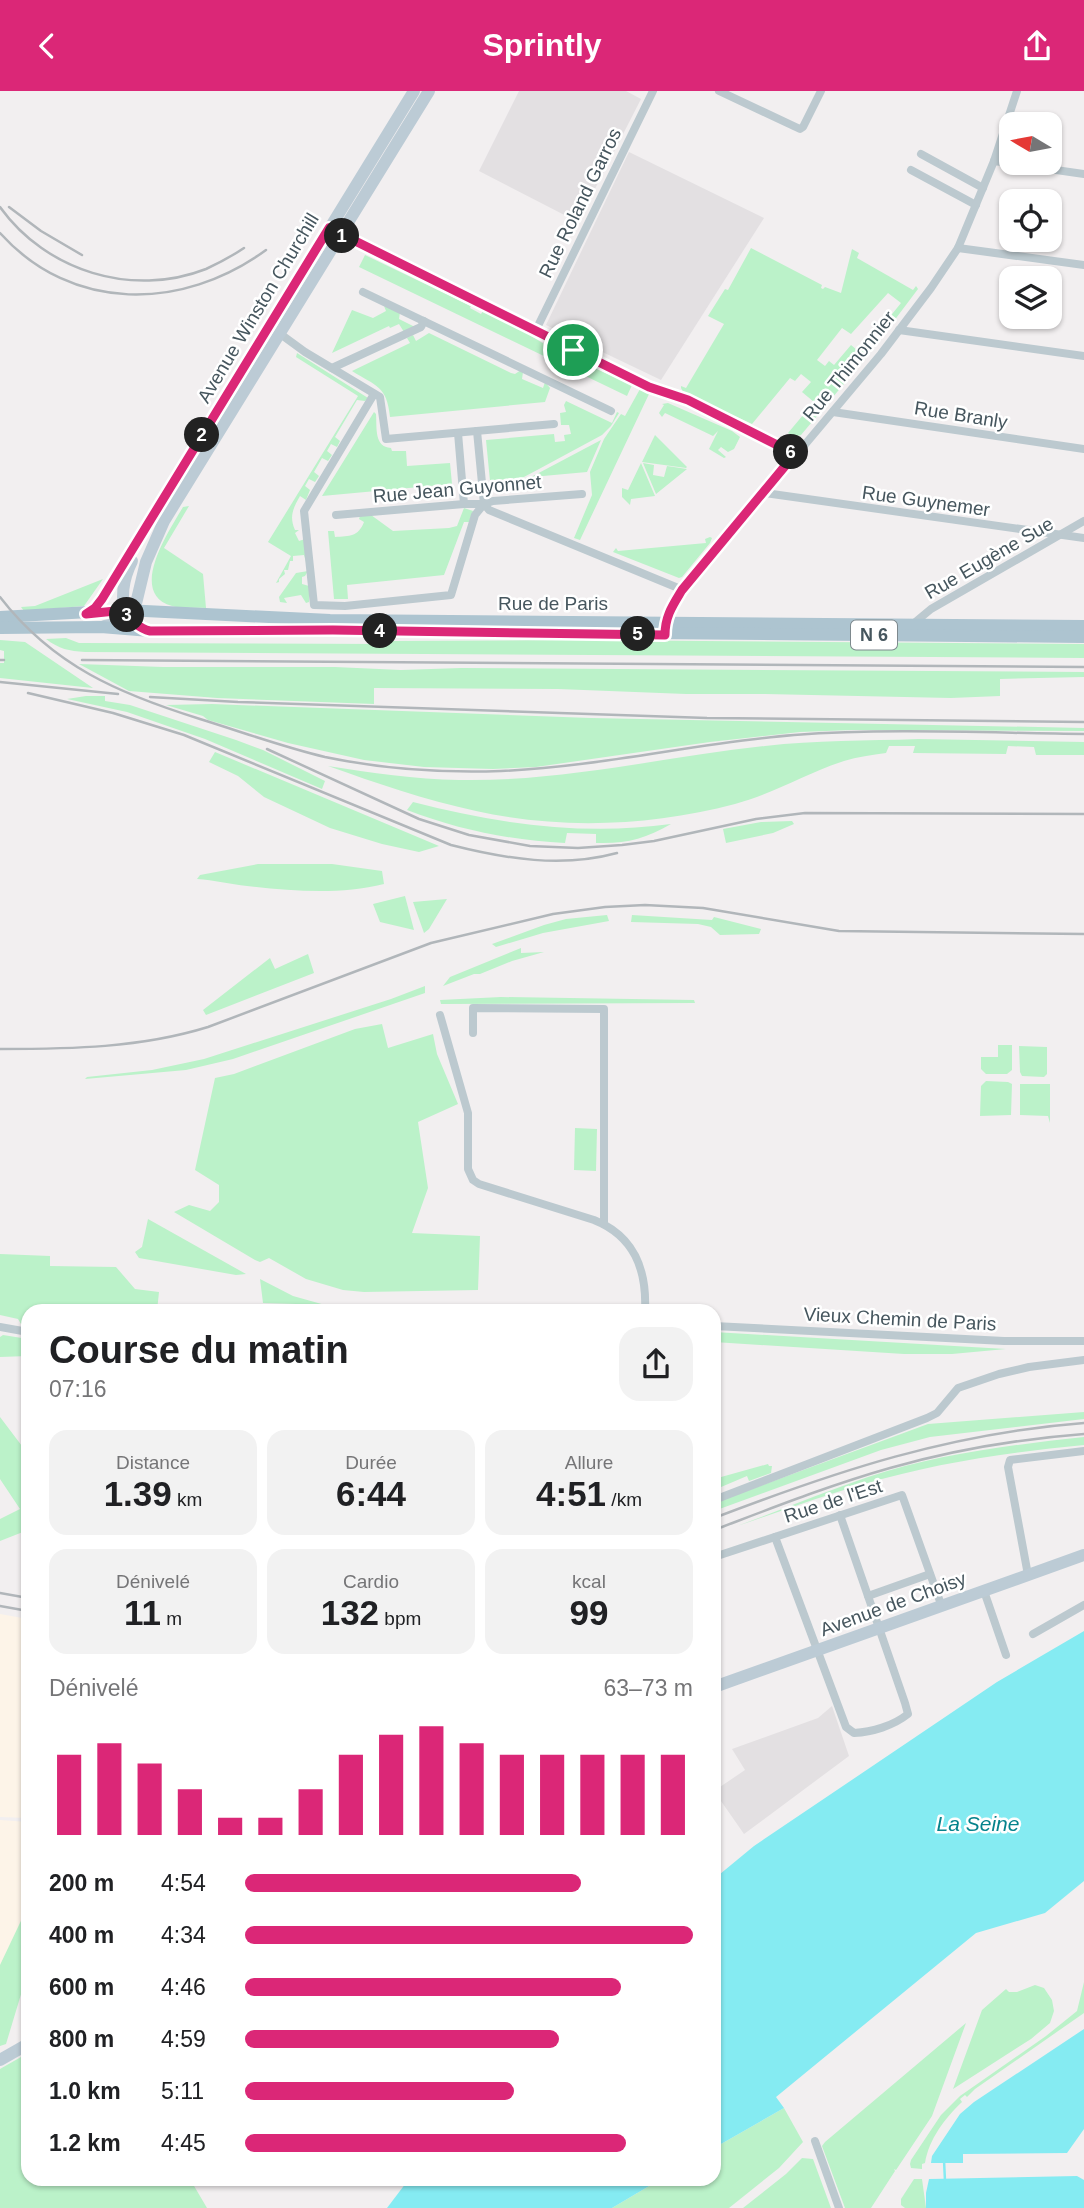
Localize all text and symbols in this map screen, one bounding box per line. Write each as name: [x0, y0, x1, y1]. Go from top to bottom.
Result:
icon: back: [28, 27, 66, 65]
text: Sprintly: [482, 27, 602, 63]
icon: share: [1018, 27, 1056, 65]
north arrow: [999, 112, 1062, 175]
map controls: [999, 112, 1062, 329]
street label: Rue Roland Garros: [535, 125, 625, 281]
button: locate: [999, 189, 1062, 252]
street label: Avenue Winston Churchill: [193, 210, 323, 406]
pin: 1: [324, 219, 360, 253]
text: 1: [336, 225, 347, 246]
button: layers: [999, 266, 1062, 329]
street label: Rue Thimonnier: [798, 306, 900, 425]
pin: [543, 320, 603, 380]
icon: arrive: [554, 331, 592, 369]
street label: Rue Branly: [913, 397, 1010, 433]
pin: 2: [184, 417, 220, 453]
text: 2: [196, 424, 207, 445]
pin: 6: [774, 435, 808, 469]
text: 6: [785, 441, 796, 462]
street label: Rue Jean Guyonnet: [372, 471, 543, 507]
street label: Rue Guynemer: [861, 482, 992, 520]
street label: Rue Eugène Sue: [921, 513, 1057, 603]
street label: Rue de Paris: [498, 593, 608, 614]
pin: 3: [110, 597, 144, 633]
text: 3: [121, 604, 132, 625]
pin: 4: [362, 613, 398, 649]
pin: 5: [620, 617, 656, 651]
text: 4: [374, 620, 385, 641]
road number: N 6: [851, 621, 897, 649]
text: 5: [632, 623, 643, 644]
street label: Vieux Chemin de Paris: [803, 1303, 997, 1335]
button: share: [619, 1327, 693, 1401]
text: Course du matin: [49, 1329, 349, 1371]
text: 07:16: [49, 1376, 107, 1402]
text: Distance: [116, 1452, 190, 1473]
text: Durée: [345, 1452, 397, 1473]
text: Allure: [565, 1452, 613, 1473]
text: 1.39: [104, 1474, 172, 1513]
text: 6:44: [336, 1474, 406, 1513]
text: 4:51: [536, 1474, 606, 1513]
street label: Rue de l'Est: [781, 1475, 885, 1527]
text: km: [172, 1489, 202, 1510]
text: /km: [606, 1489, 642, 1510]
street label: Avenue de Choisy: [817, 1568, 969, 1640]
text: Dénivelé: [116, 1571, 190, 1592]
text: Cardio: [343, 1571, 399, 1592]
text: kcal: [572, 1571, 606, 1592]
text: 11: [124, 1593, 161, 1632]
text: 132: [321, 1593, 379, 1632]
text: 99: [570, 1593, 608, 1632]
text: m: [161, 1608, 182, 1629]
text: bpm: [379, 1608, 421, 1629]
text: Dénivelé: [49, 1675, 139, 1701]
text: 63–73 m: [603, 1675, 693, 1701]
water label: La Seine: [937, 1812, 1019, 1835]
text: 200 m: [49, 1870, 114, 1896]
text: 4:54: [161, 1870, 206, 1896]
text: 400 m: [49, 1922, 114, 1948]
text: 4:34: [161, 1922, 206, 1948]
text: 600 m: [49, 1974, 114, 2000]
text: 4:46: [161, 1974, 206, 2000]
text: 800 m: [49, 2026, 114, 2052]
text: 4:59: [161, 2026, 206, 2052]
text: 1.0 km: [49, 2078, 121, 2104]
text: 5:11: [161, 2078, 204, 2104]
text: 1.2 km: [49, 2130, 121, 2156]
text: 4:45: [161, 2130, 206, 2156]

